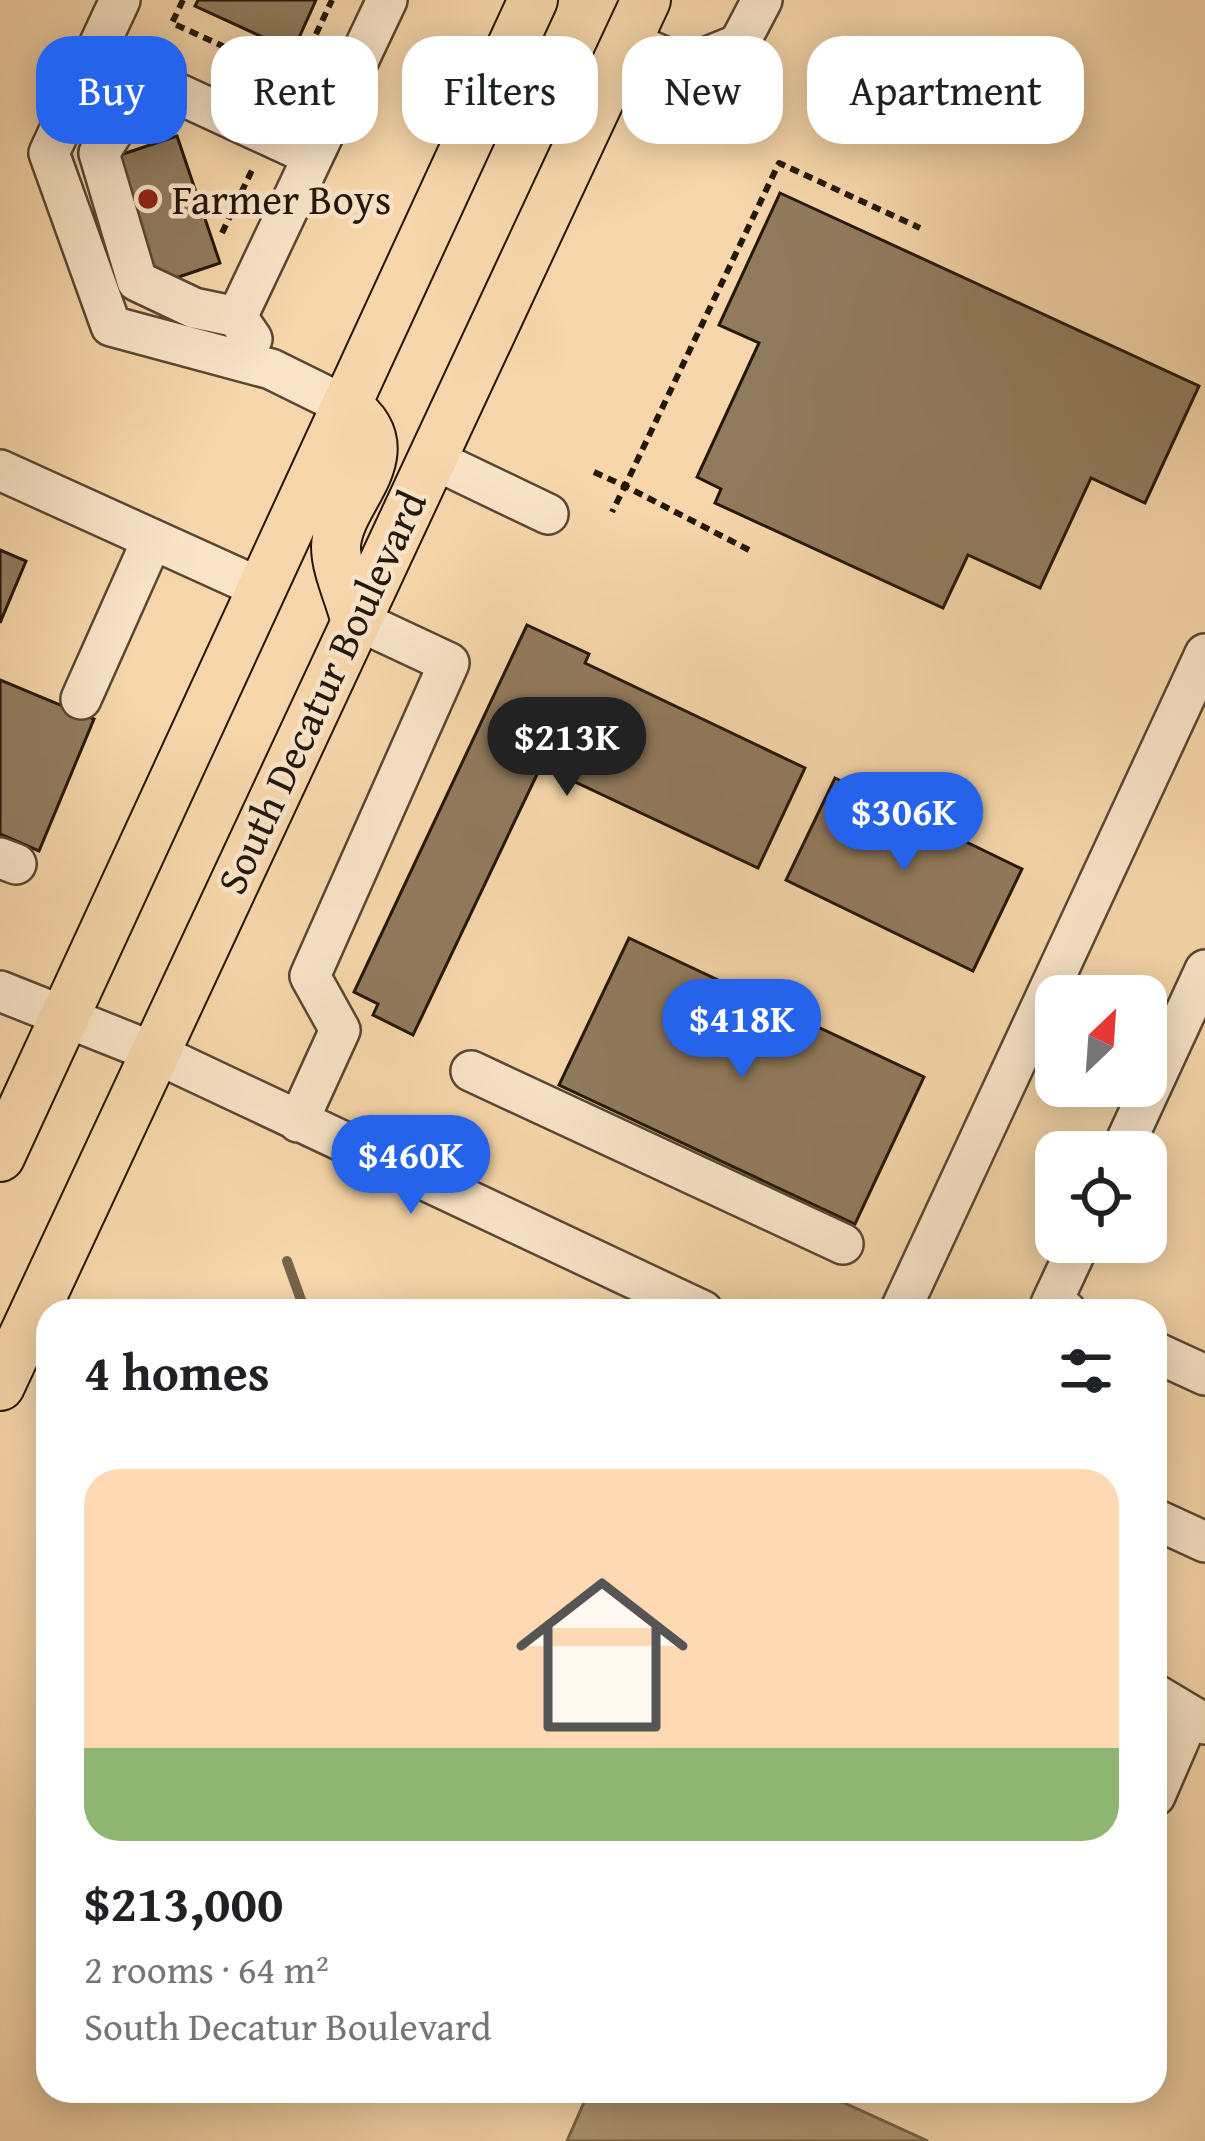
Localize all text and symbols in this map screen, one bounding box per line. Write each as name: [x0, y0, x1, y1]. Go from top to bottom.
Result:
chip: Buy: [36, 36, 187, 144]
chip: Rent: [211, 36, 378, 144]
chip: Filters: [402, 36, 598, 144]
chip: New: [622, 36, 783, 144]
chip: Apartment: [807, 36, 1084, 144]
place label: Farmer Boys: [172, 168, 391, 229]
marker: Farmer Boys: [135, 186, 161, 212]
street label: South Decatur Boulevard: [200, 480, 441, 904]
pin: $213K: [483, 697, 651, 799]
text: $213K: [514, 707, 620, 764]
pin: $306K: [820, 772, 988, 874]
text: $306K: [851, 782, 957, 839]
north arrow: [1035, 975, 1167, 1107]
map controls: [1035, 975, 1167, 1263]
pin: $418K: [658, 979, 826, 1081]
text: $418K: [689, 989, 795, 1046]
pin: $460K: [327, 1115, 495, 1217]
text: $460K: [358, 1125, 464, 1182]
button: locate: [1035, 1131, 1167, 1263]
text: 4 homes: [84, 1334, 270, 1409]
icon: filters: [1053, 1338, 1119, 1404]
icon: home: [494, 1547, 710, 1763]
text: $213,000: [84, 1865, 283, 1940]
text: 2 rooms · 64 m²: [84, 1940, 329, 1997]
text: South Decatur Boulevard: [84, 1997, 491, 2054]

